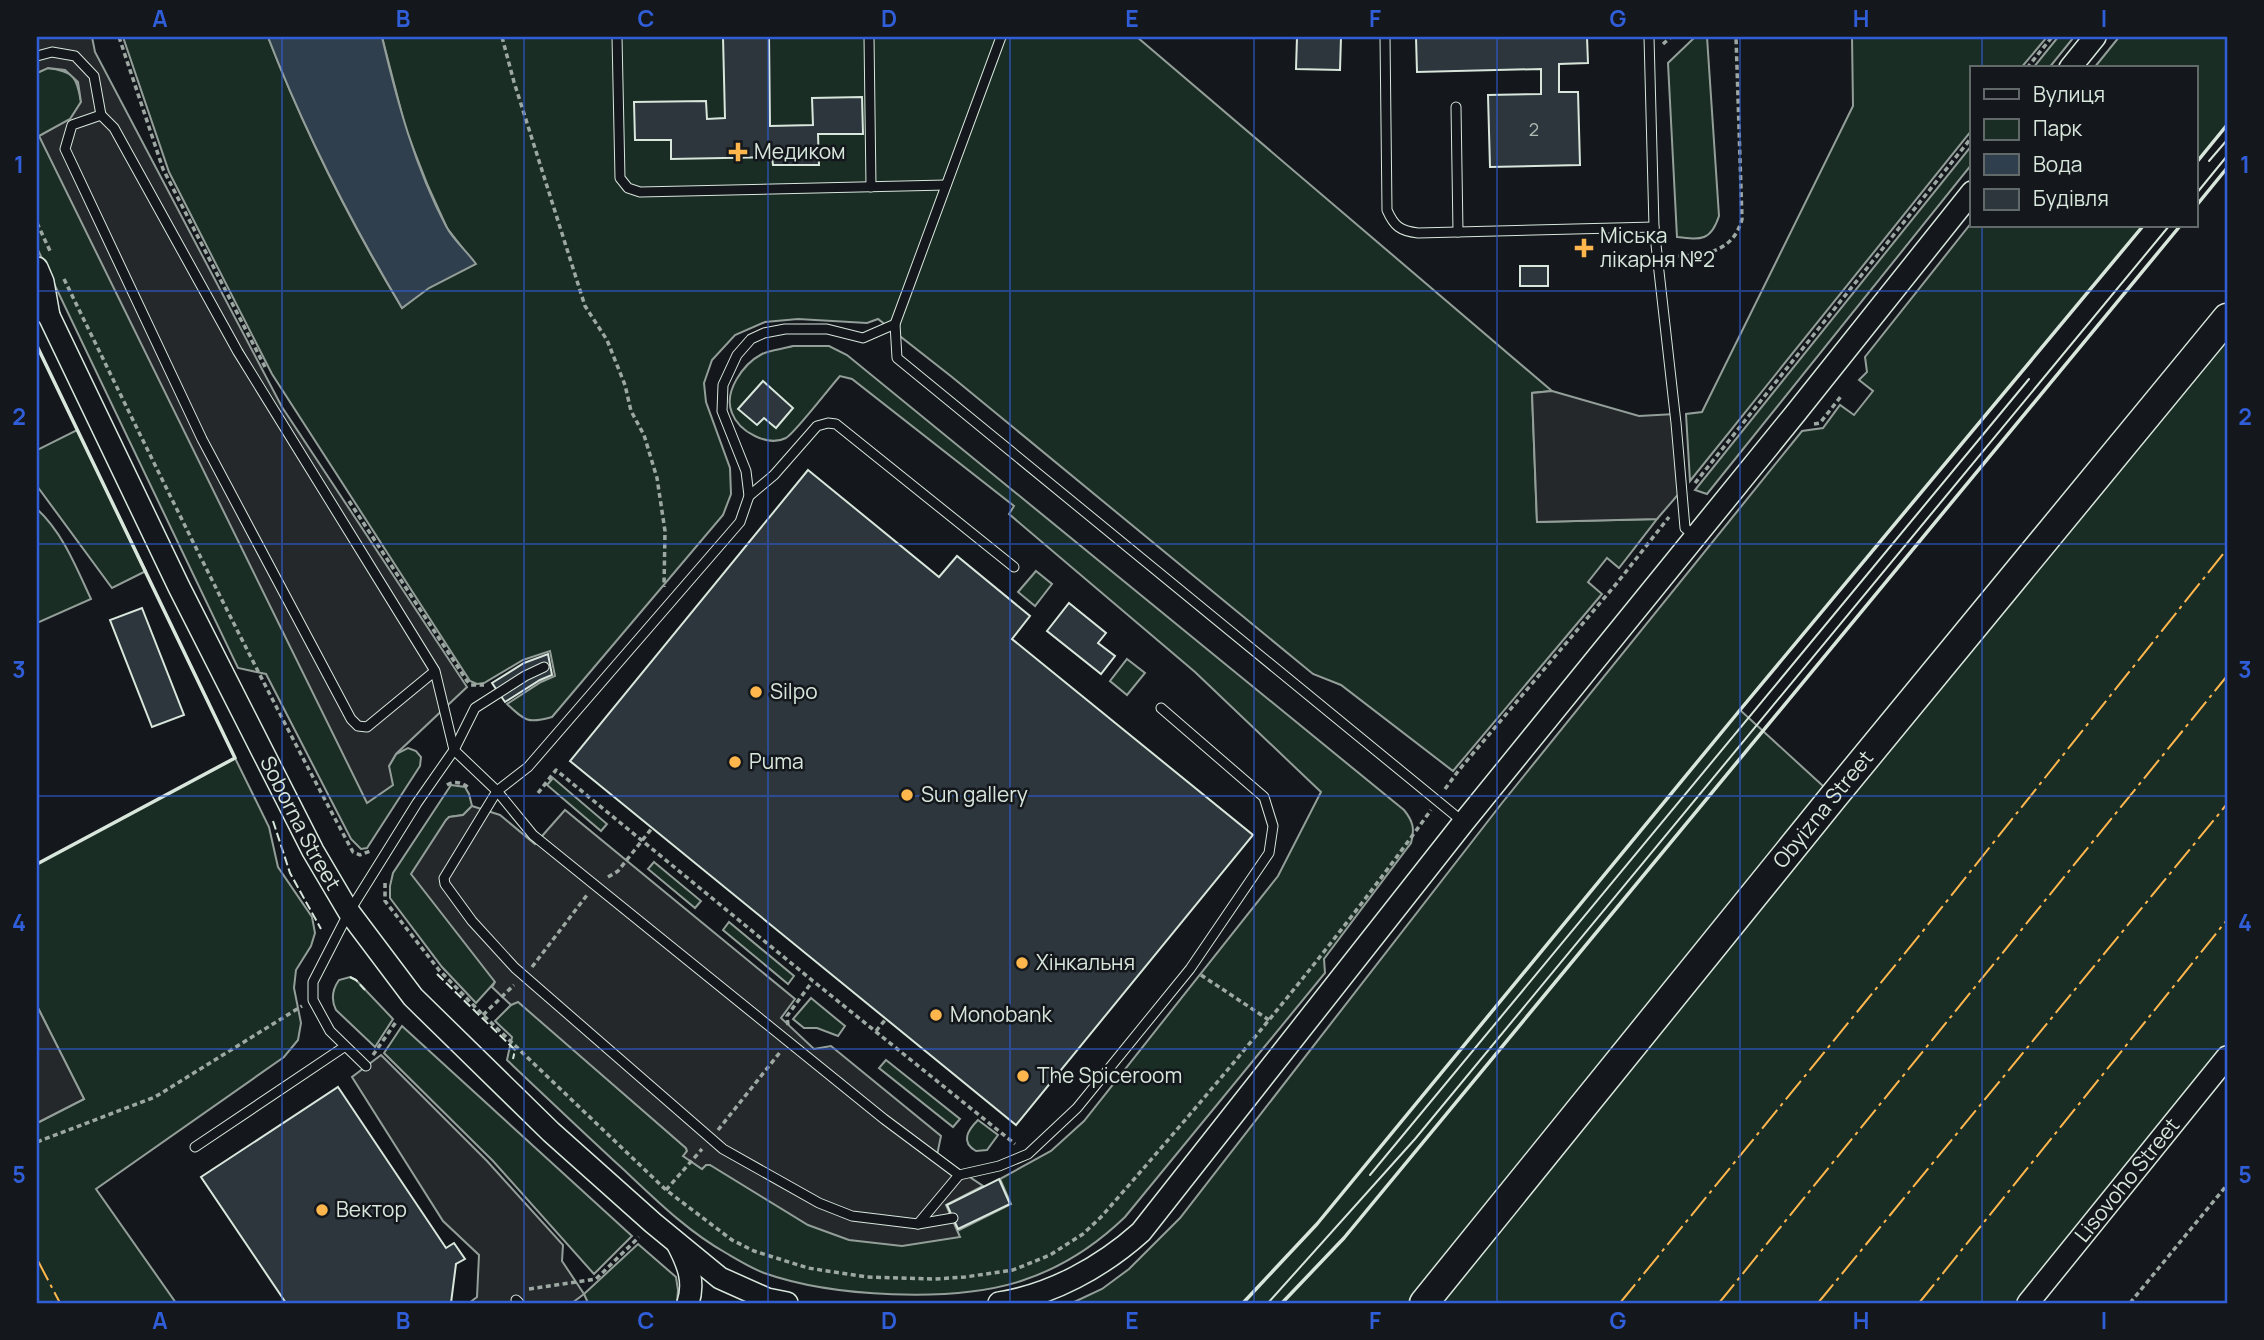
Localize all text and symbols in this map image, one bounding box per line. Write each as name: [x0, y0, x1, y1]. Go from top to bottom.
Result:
text: A: [152, 2, 168, 34]
text: B: [396, 2, 410, 34]
text: C: [638, 2, 655, 34]
text: D: [881, 2, 897, 34]
text: E: [1125, 2, 1139, 34]
text: F: [1369, 2, 1381, 34]
text: G: [1610, 2, 1627, 34]
text: H: [1853, 2, 1869, 34]
text: I: [2101, 2, 2107, 34]
legend: [1970, 66, 2198, 228]
text: Вулиця: [2033, 80, 2105, 108]
text: Парк: [2033, 114, 2083, 142]
house number: 2: [1529, 117, 1539, 141]
place label: Медиком: [754, 137, 846, 165]
marker: Медиком: [728, 142, 748, 162]
text: 1: [14, 148, 24, 180]
text: 1: [2240, 148, 2250, 180]
text: Вода: [2033, 150, 2083, 178]
text: Будівля: [2033, 184, 2109, 212]
place label: Міська лікарня №2: [1600, 221, 1715, 273]
marker: Міська лікарня №2: [1574, 238, 1594, 258]
text: 2: [12, 400, 26, 432]
text: 2: [2238, 400, 2252, 432]
text: 3: [12, 653, 26, 685]
text: 3: [2238, 653, 2252, 685]
place label: Silpo: [770, 677, 818, 705]
marker: Silpo: [748, 684, 764, 700]
street label: Obyizna Street: [1766, 744, 1879, 874]
place label: Puma: [749, 747, 804, 775]
street label: Soborna Street: [254, 751, 348, 895]
marker: Puma: [727, 754, 743, 770]
place label: Sun gallery: [921, 780, 1028, 808]
marker: Sun gallery: [899, 787, 915, 803]
text: 4: [12, 906, 26, 938]
text: 4: [2238, 906, 2252, 938]
place label: Хінкальня: [1036, 948, 1135, 976]
marker: Хінкальня: [1014, 955, 1030, 971]
place label: Monobank: [950, 1000, 1052, 1028]
marker: Monobank: [928, 1007, 944, 1023]
place label: The Spiceroom: [1037, 1061, 1182, 1089]
marker: The Spiceroom: [1015, 1068, 1031, 1084]
street label: Lisovoho Street: [2068, 1112, 2185, 1248]
text: 5: [12, 1158, 26, 1190]
text: 5: [2238, 1158, 2252, 1190]
place label: Вектор: [336, 1195, 407, 1223]
marker: Вектор: [314, 1202, 330, 1218]
text: A: [152, 1304, 168, 1336]
text: B: [396, 1304, 410, 1336]
text: C: [638, 1304, 655, 1336]
text: D: [881, 1304, 897, 1336]
text: E: [1125, 1304, 1139, 1336]
text: F: [1369, 1304, 1381, 1336]
text: G: [1610, 1304, 1627, 1336]
text: H: [1853, 1304, 1869, 1336]
text: I: [2101, 1304, 2107, 1336]

